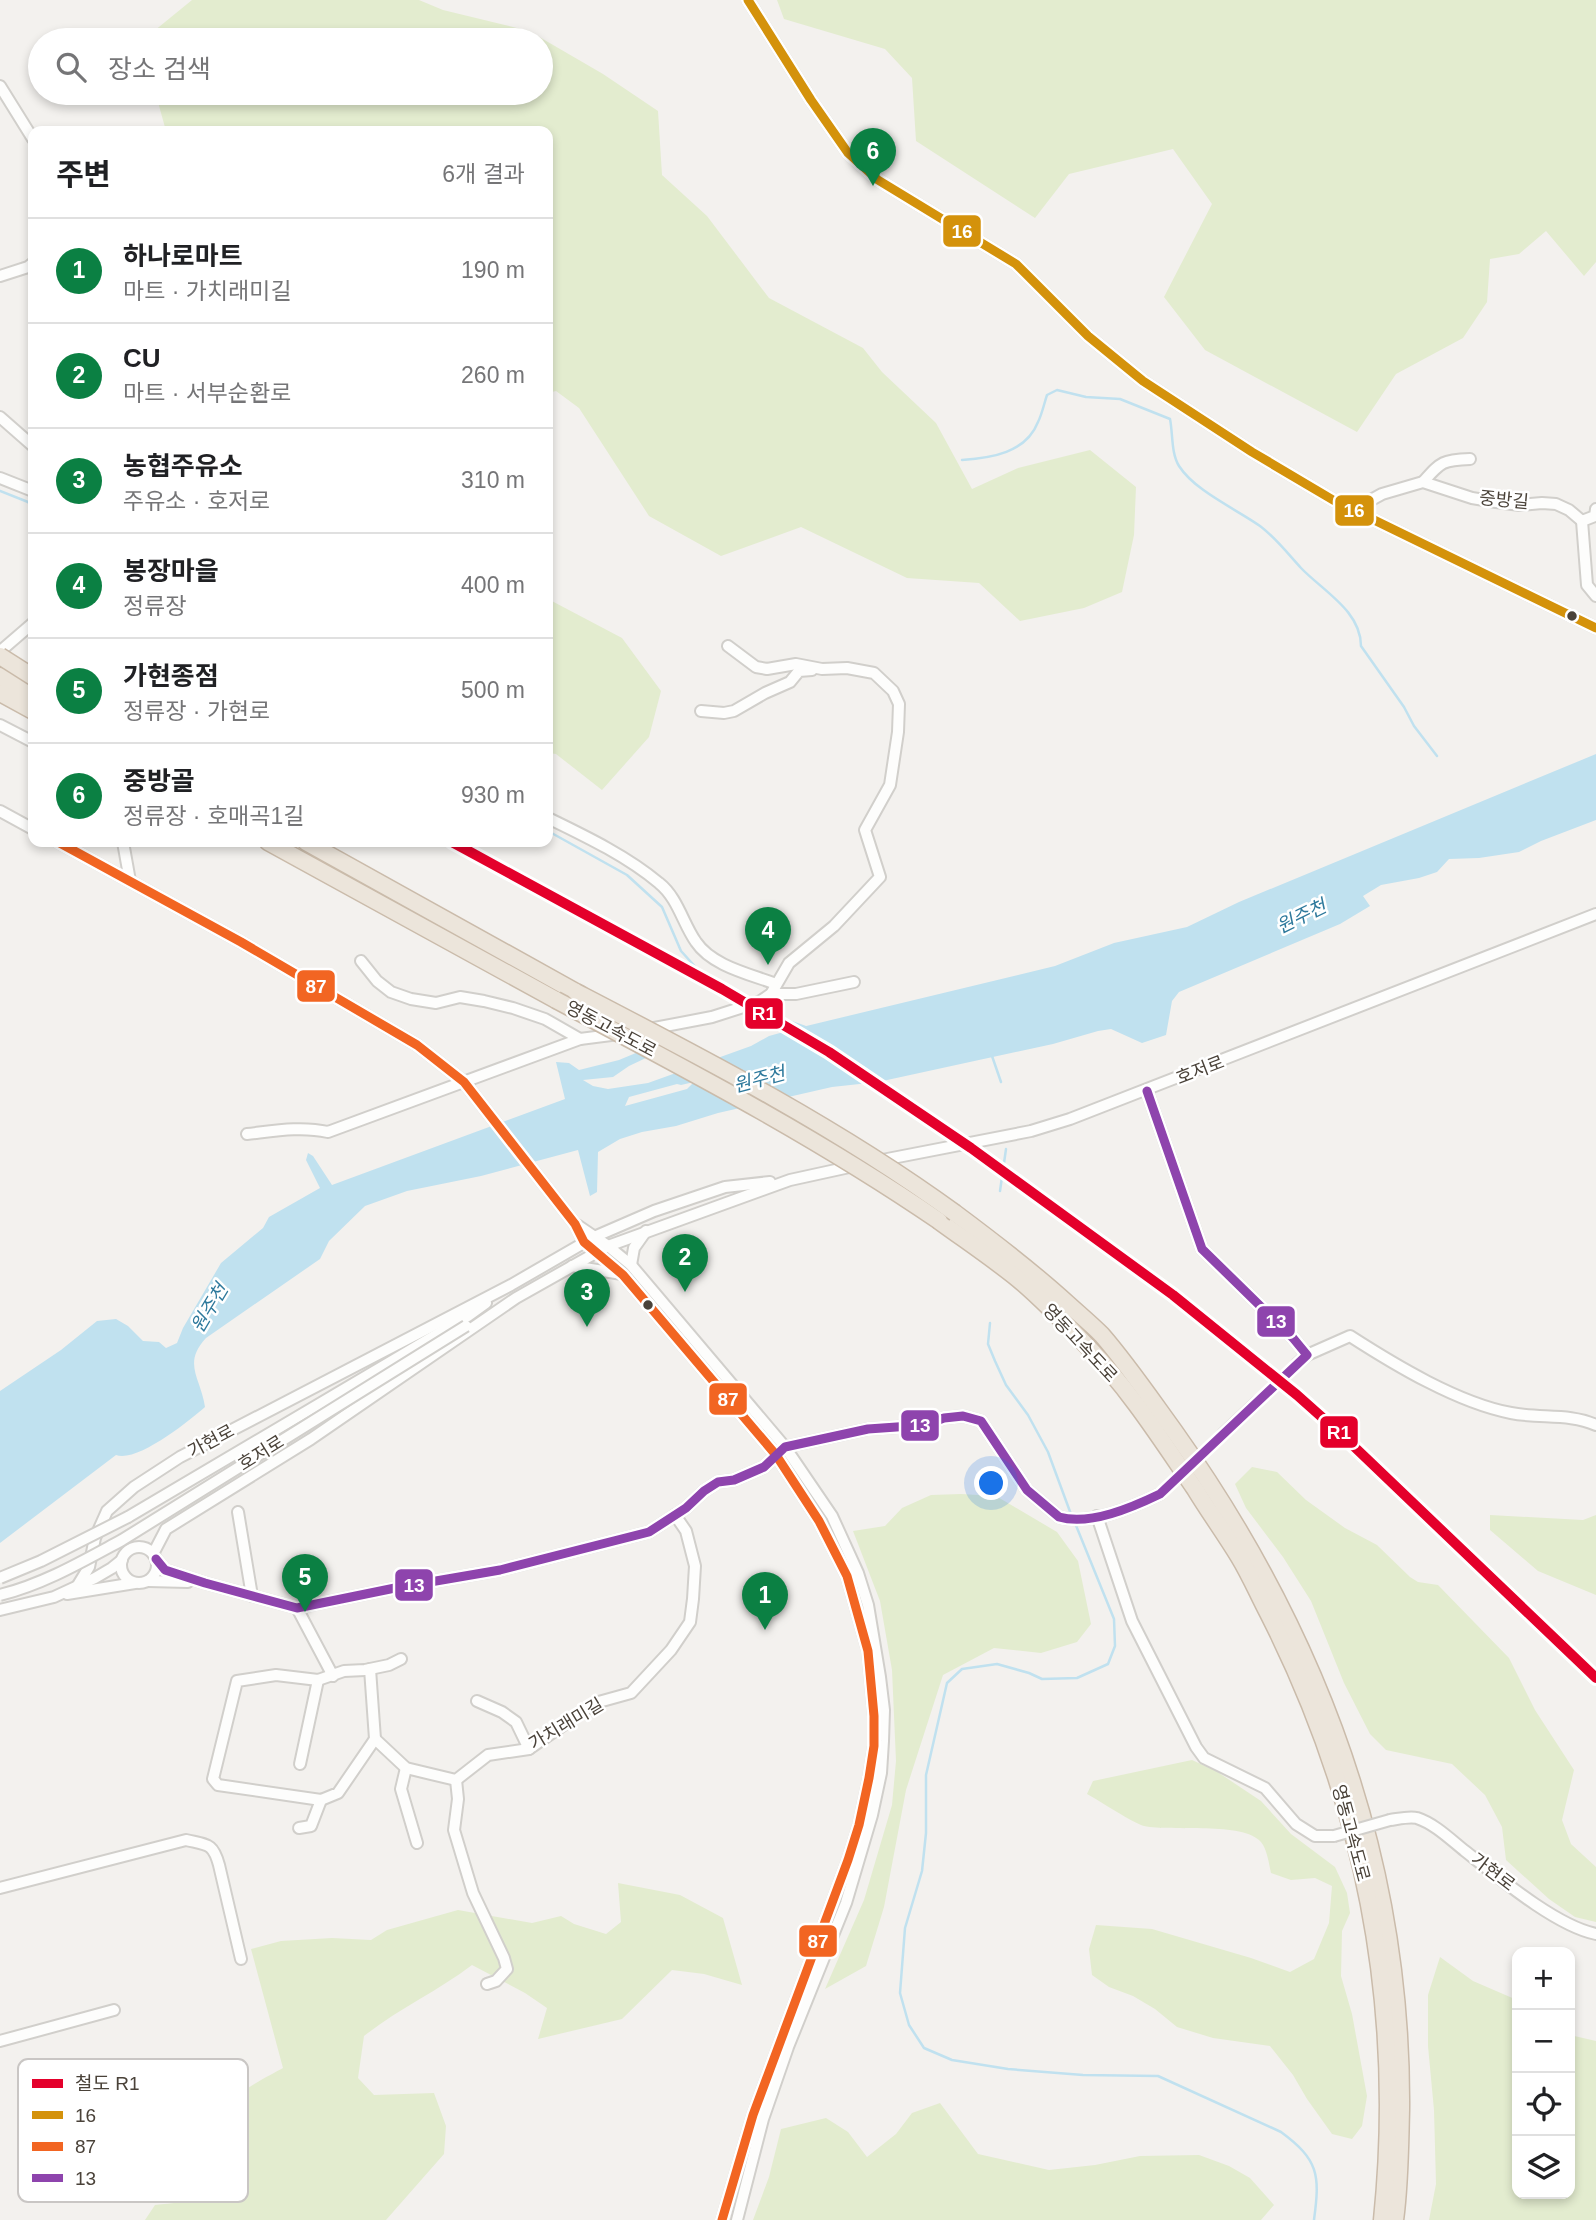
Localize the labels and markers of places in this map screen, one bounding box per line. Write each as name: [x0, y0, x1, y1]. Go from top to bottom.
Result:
pin: 6: [850, 128, 896, 186]
unlabelled marker: [1565, 609, 1579, 623]
pin: 4: [745, 907, 791, 965]
pin: 2: [662, 1234, 708, 1292]
pin: 3: [564, 1269, 610, 1327]
unlabelled marker: [641, 1298, 655, 1312]
pin: 5: [282, 1554, 328, 1612]
pin: 1: [742, 1572, 788, 1630]

